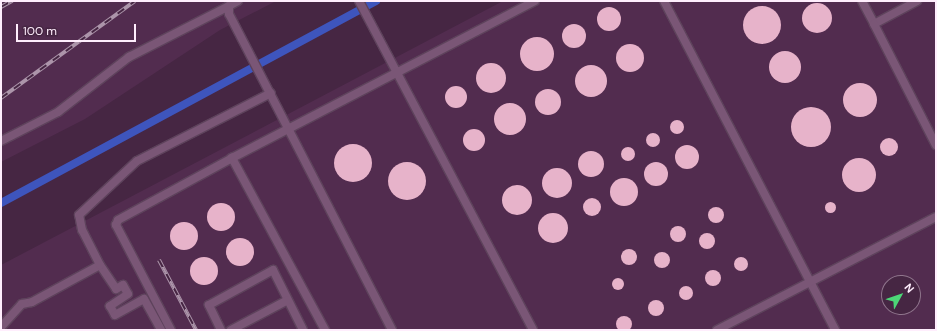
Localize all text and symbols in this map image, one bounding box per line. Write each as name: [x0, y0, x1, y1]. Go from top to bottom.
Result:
scale bar: [18, 16, 138, 42]
text: 100 m: [23, 23, 57, 39]
north arrow: [881, 275, 921, 315]
text: N: [901, 280, 917, 296]

